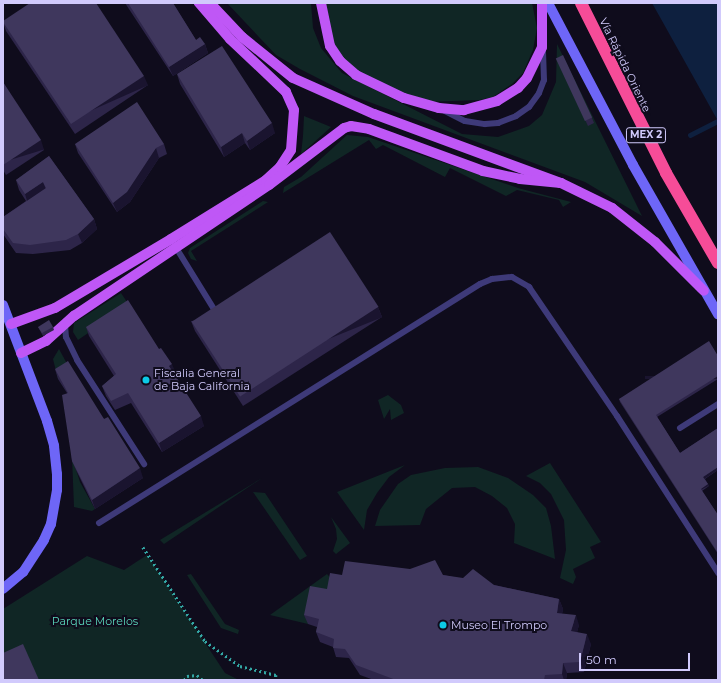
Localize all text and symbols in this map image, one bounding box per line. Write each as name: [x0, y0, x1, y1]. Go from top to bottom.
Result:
street label: Vía Rápida Oriente: [597, 16, 653, 114]
road number: MEX 2: [625, 127, 667, 143]
place label: Fiscalia General de Baja California: [154, 367, 250, 393]
marker: Fiscalia General de Baja California: [141, 375, 151, 385]
park label: Parque Morelos: [52, 614, 138, 628]
place label: Museo El Trompo: [451, 618, 547, 632]
marker: Museo El Trompo: [438, 620, 448, 630]
scale bar: [581, 645, 692, 671]
text: 50 m: [586, 652, 617, 667]

